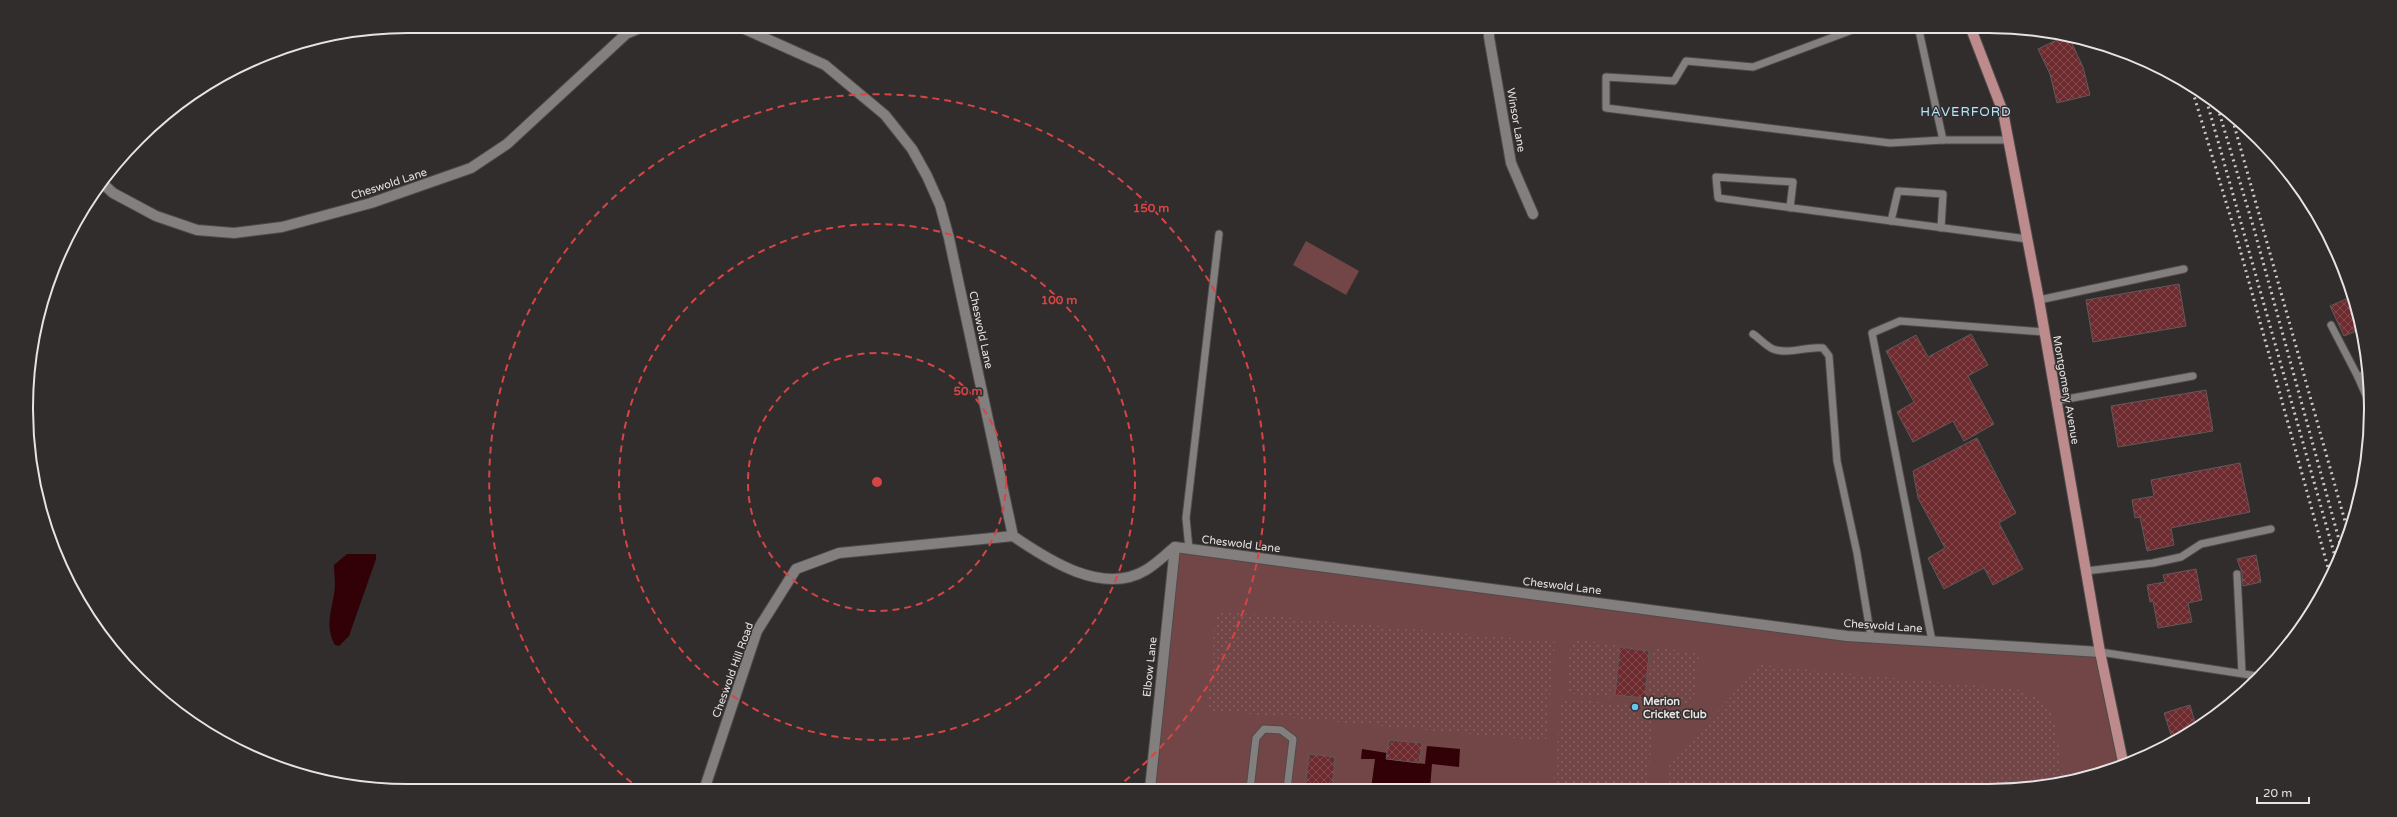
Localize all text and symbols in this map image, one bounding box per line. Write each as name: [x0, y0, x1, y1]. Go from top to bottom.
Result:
street label: Winsor Lane: [1504, 87, 1528, 153]
district label: HAVERFORD: [1920, 104, 2012, 120]
street label: Cheswold Lane: [349, 166, 429, 202]
text: 150 m: [1133, 201, 1169, 215]
street label: Cheswold Lane: [966, 290, 996, 370]
text: 100 m: [1041, 293, 1077, 307]
street label: Montgomery Avenue: [2050, 335, 2082, 445]
text: 50 m: [953, 384, 983, 398]
centre of rings: [870, 475, 884, 489]
street label: Cheswold Lane: [1201, 533, 1281, 555]
street label: Cheswold Lane: [1522, 575, 1602, 597]
street label: Cheswold Lane: [1843, 617, 1923, 635]
street label: Cheswold Hill Road: [710, 620, 756, 719]
street label: Elbow Lane: [1140, 636, 1160, 698]
place label: Merion Cricket Club: [1643, 695, 1707, 721]
marker: Merion Cricket Club: [1630, 702, 1640, 712]
scale bar: [2257, 779, 2309, 805]
text: 20 m: [2263, 786, 2292, 800]

